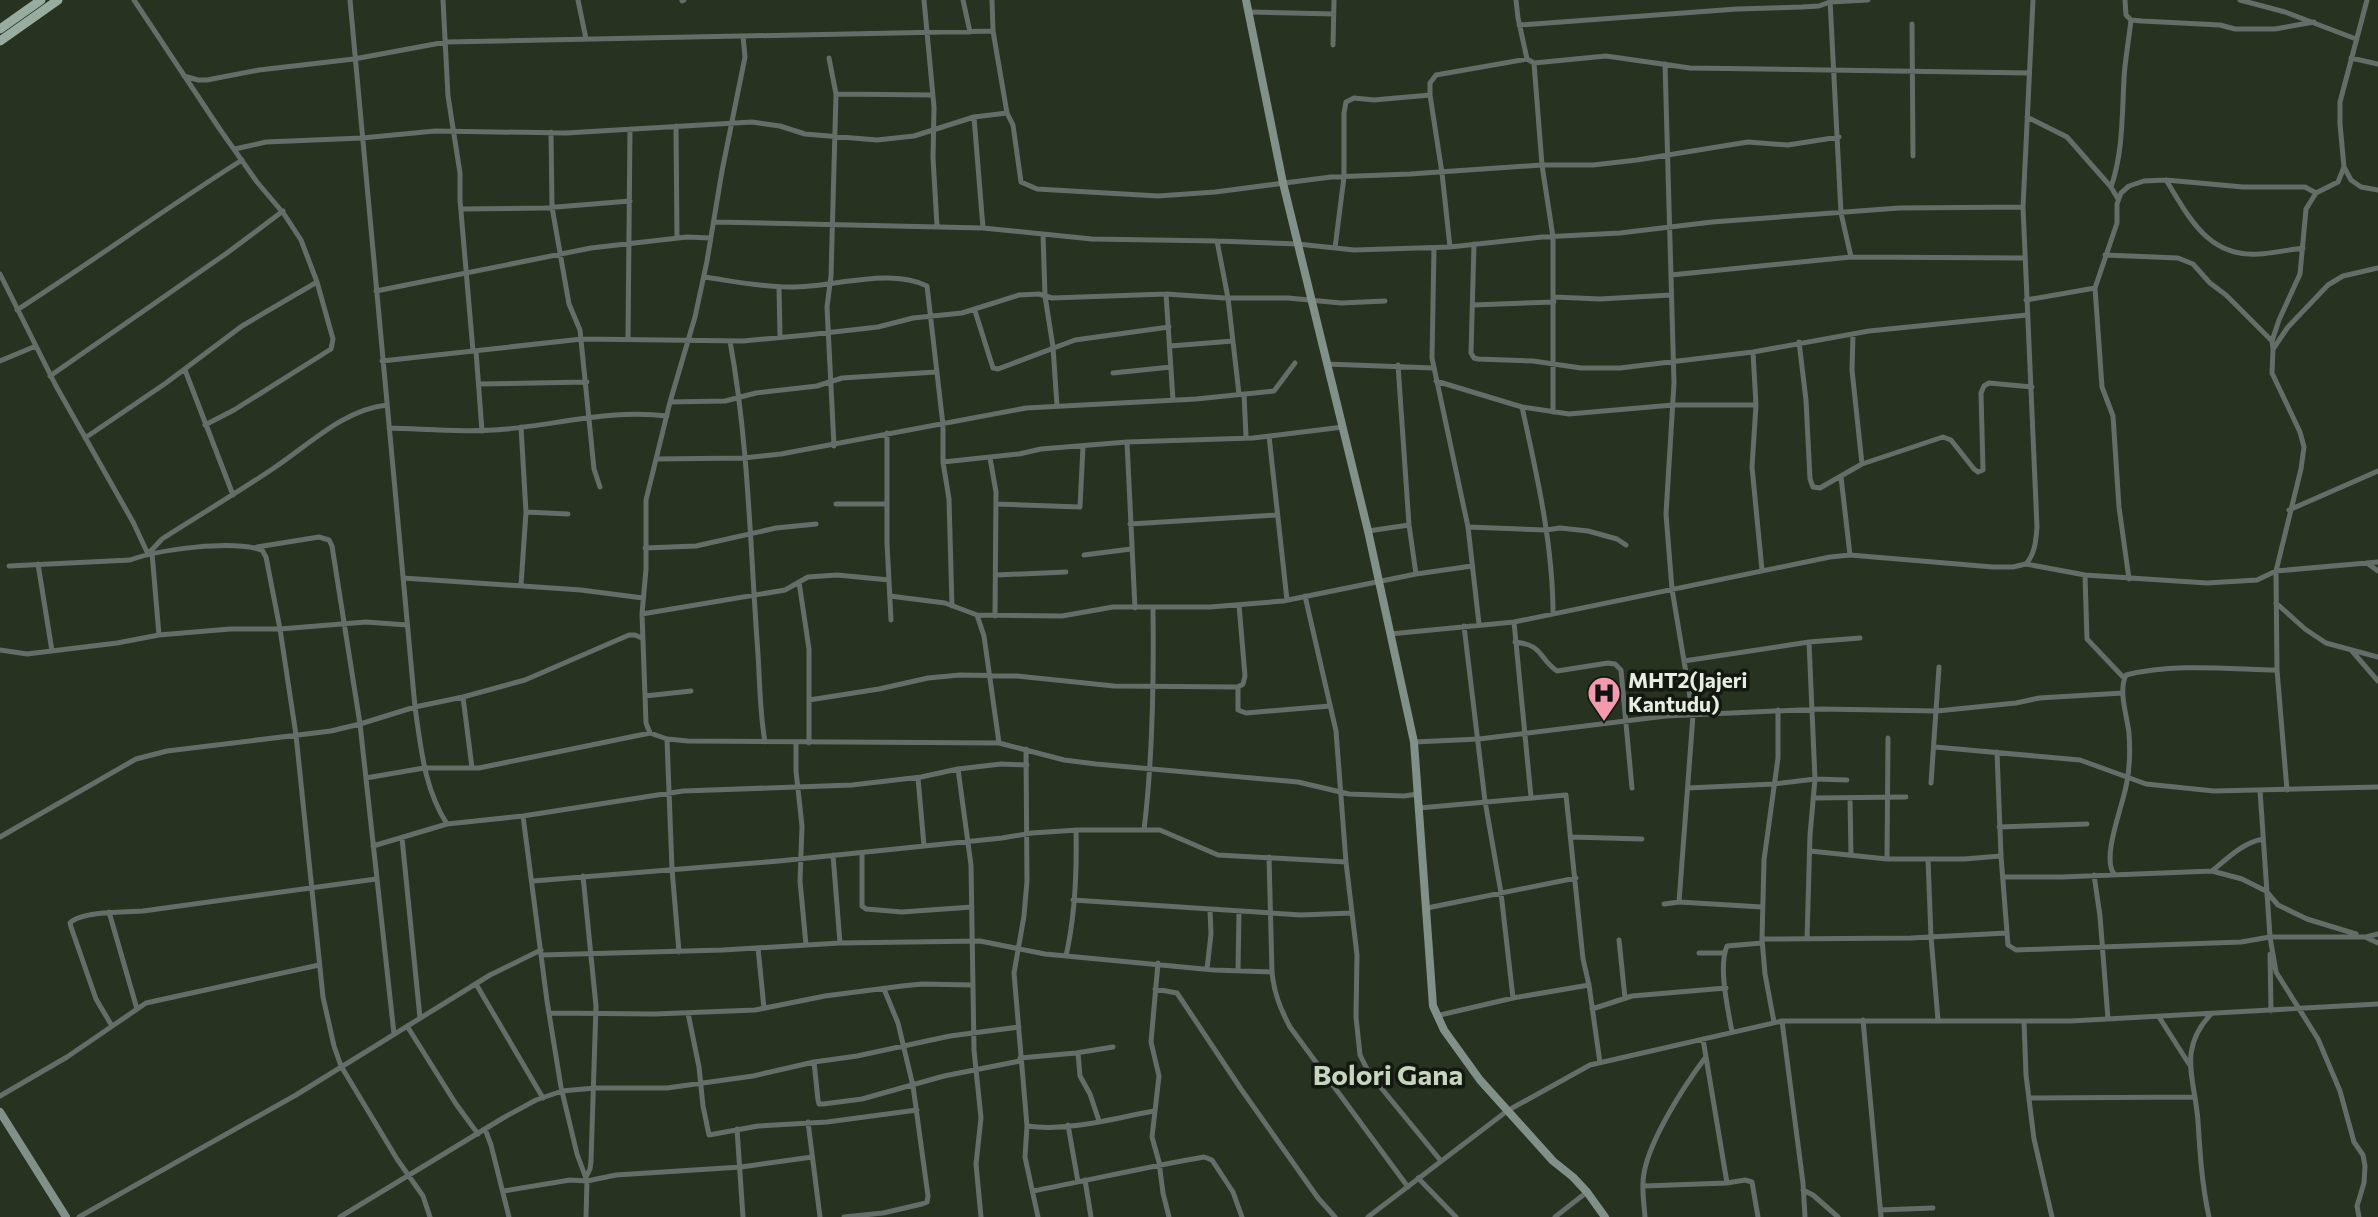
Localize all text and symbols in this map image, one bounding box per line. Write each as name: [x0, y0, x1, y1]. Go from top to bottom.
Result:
place label: MHT2(Jajeri Kantudu): [1628, 667, 1747, 716]
hospital icon: MHT2(Jajeri Kantudu): [1585, 674, 1623, 723]
district label: Bolori Gana: [1313, 1057, 1463, 1091]

